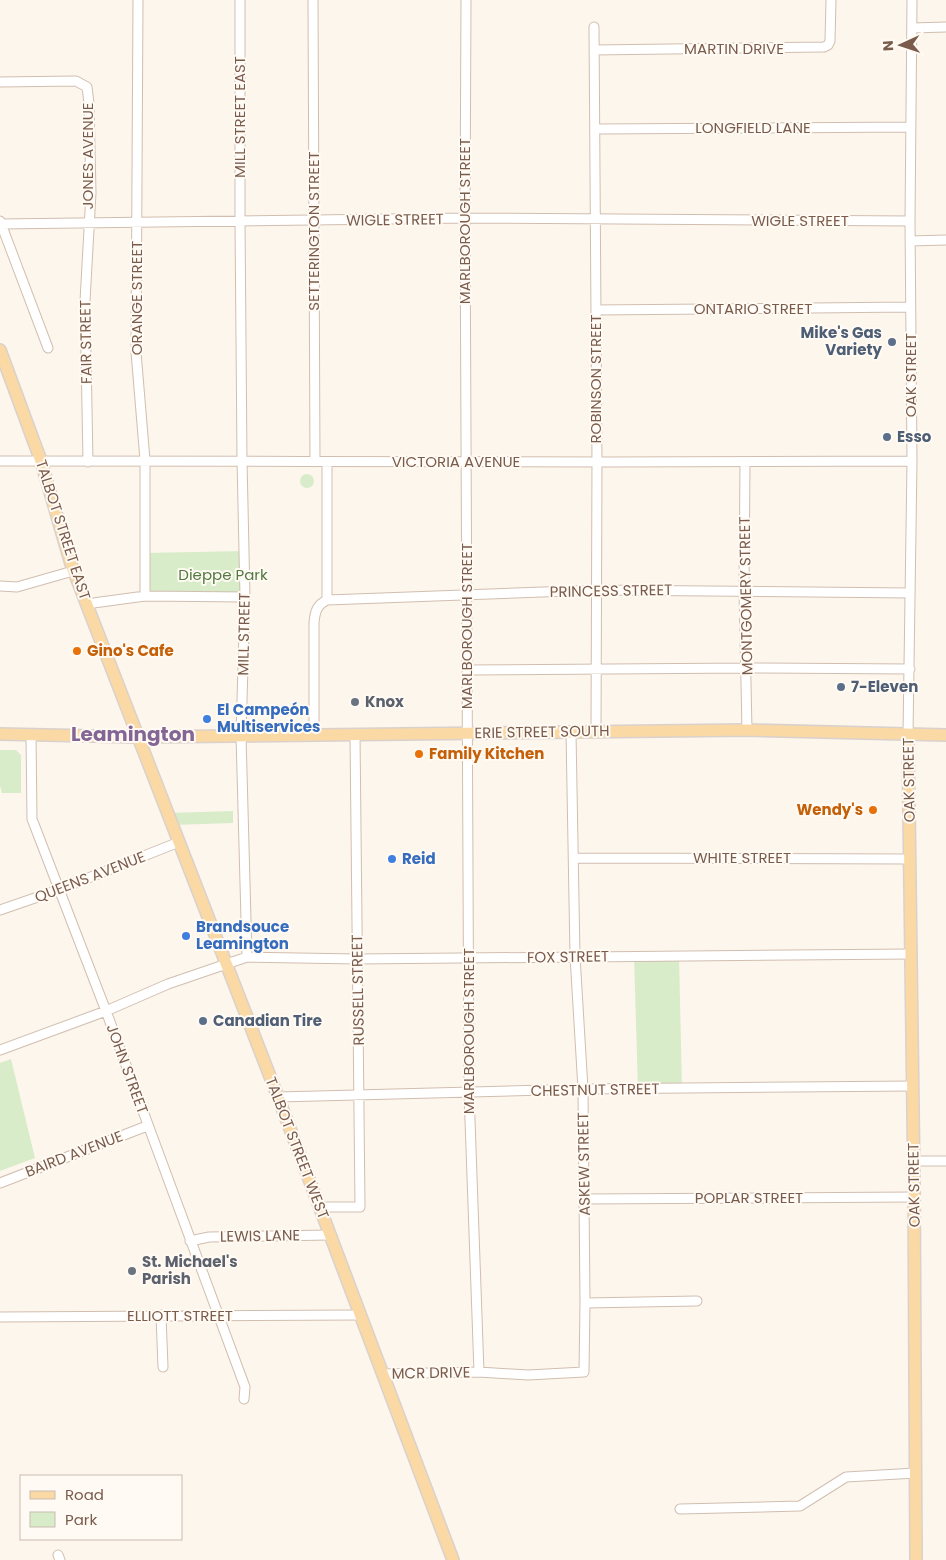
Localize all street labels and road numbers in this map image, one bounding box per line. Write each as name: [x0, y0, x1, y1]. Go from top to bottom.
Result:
street label: MARTIN DRIVE: [684, 38, 784, 59]
street label: MILL STREET EAST: [229, 56, 250, 178]
street label: JONES AVENUE: [77, 102, 98, 210]
street label: LONGFIELD LANE: [695, 117, 811, 138]
street label: MARLBOROUGH STREET: [454, 138, 475, 304]
street label: SETTERINGTON STREET: [303, 151, 324, 311]
street label: WIGLE STREET: [346, 208, 444, 231]
street label: WIGLE STREET: [751, 210, 849, 231]
street label: ORANGE STREET: [126, 241, 147, 355]
street label: ONTARIO STREET: [694, 298, 812, 319]
street label: FAIR STREET: [74, 300, 97, 384]
street label: ROBINSON STREET: [585, 314, 606, 444]
street label: OAK STREET: [900, 333, 921, 417]
street label: VICTORIA AVENUE: [392, 451, 520, 472]
street label: TALBOT STREET EAST: [31, 457, 96, 603]
street label: MONTGOMERY STREET: [734, 516, 757, 676]
street label: MARLBOROUGH STREET: [456, 543, 477, 709]
street label: PRINCESS STREET: [550, 579, 672, 602]
street label: MILL STREET: [232, 592, 255, 676]
street label: ERIE STREET SOUTH: [474, 720, 610, 743]
street label: OAK STREET: [897, 738, 920, 822]
street label: QUEENS AVENUE: [31, 846, 148, 907]
street label: WHITE STREET: [693, 847, 791, 868]
street label: RUSSELL STREET: [346, 934, 369, 1046]
street label: FOX STREET: [527, 945, 609, 968]
street label: MARLBOROUGH STREET: [458, 948, 479, 1114]
street label: JOHN STREET: [101, 1021, 153, 1117]
street label: TALBOT STREET WEST: [261, 1074, 334, 1222]
street label: CHESTNUT STREET: [530, 1078, 660, 1101]
street label: ASKEW STREET: [572, 1112, 595, 1216]
street label: BAIRD AVENUE: [22, 1125, 126, 1182]
street label: OAK STREET: [902, 1143, 925, 1227]
street label: POPLAR STREET: [695, 1187, 803, 1208]
street label: LEWIS LANE: [220, 1224, 300, 1247]
street label: ELLIOTT STREET: [127, 1305, 233, 1326]
street label: MCR DRIVE: [391, 1361, 471, 1384]

